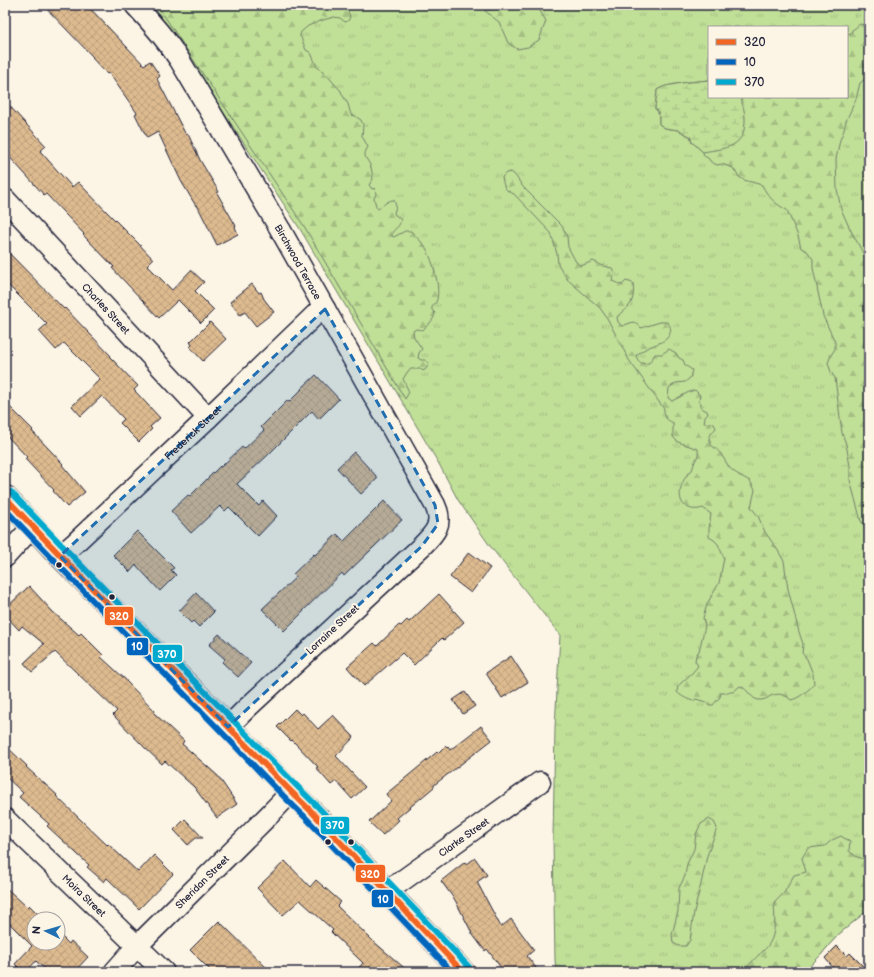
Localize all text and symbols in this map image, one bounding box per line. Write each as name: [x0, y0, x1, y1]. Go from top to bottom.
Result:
legend: [708, 26, 848, 98]
text: 320: [744, 35, 766, 50]
text: 10: [744, 55, 756, 70]
text: 370: [744, 75, 764, 90]
street label: Birchwood Terrace: [272, 222, 323, 302]
street label: Charles Street: [79, 281, 132, 337]
street label: Frederick Street: [162, 404, 224, 463]
unlabelled marker: [54, 560, 64, 570]
unlabelled marker: [107, 592, 117, 602]
street label: Lorraine Street: [304, 602, 362, 657]
line badge: 320: [104, 606, 134, 626]
text: 320: [109, 610, 129, 623]
line badge: 10: [126, 637, 149, 656]
text: 10: [131, 640, 143, 653]
line badge: 370: [152, 644, 183, 663]
text: 370: [157, 648, 177, 661]
line badge: 370: [320, 816, 350, 835]
street label: Clarke Street: [436, 816, 492, 860]
text: 370: [325, 819, 345, 832]
unlabelled marker: [323, 837, 333, 847]
unlabelled marker: [346, 837, 356, 847]
street label: Sheridan Street: [173, 853, 232, 912]
line badge: 320: [355, 864, 386, 883]
text: 320: [360, 868, 380, 881]
street label: Moira Street: [59, 872, 108, 920]
line badge: 10: [371, 889, 394, 908]
text: 10: [377, 893, 389, 906]
north arrow: [26, 911, 66, 951]
text: N: [30, 925, 43, 935]

